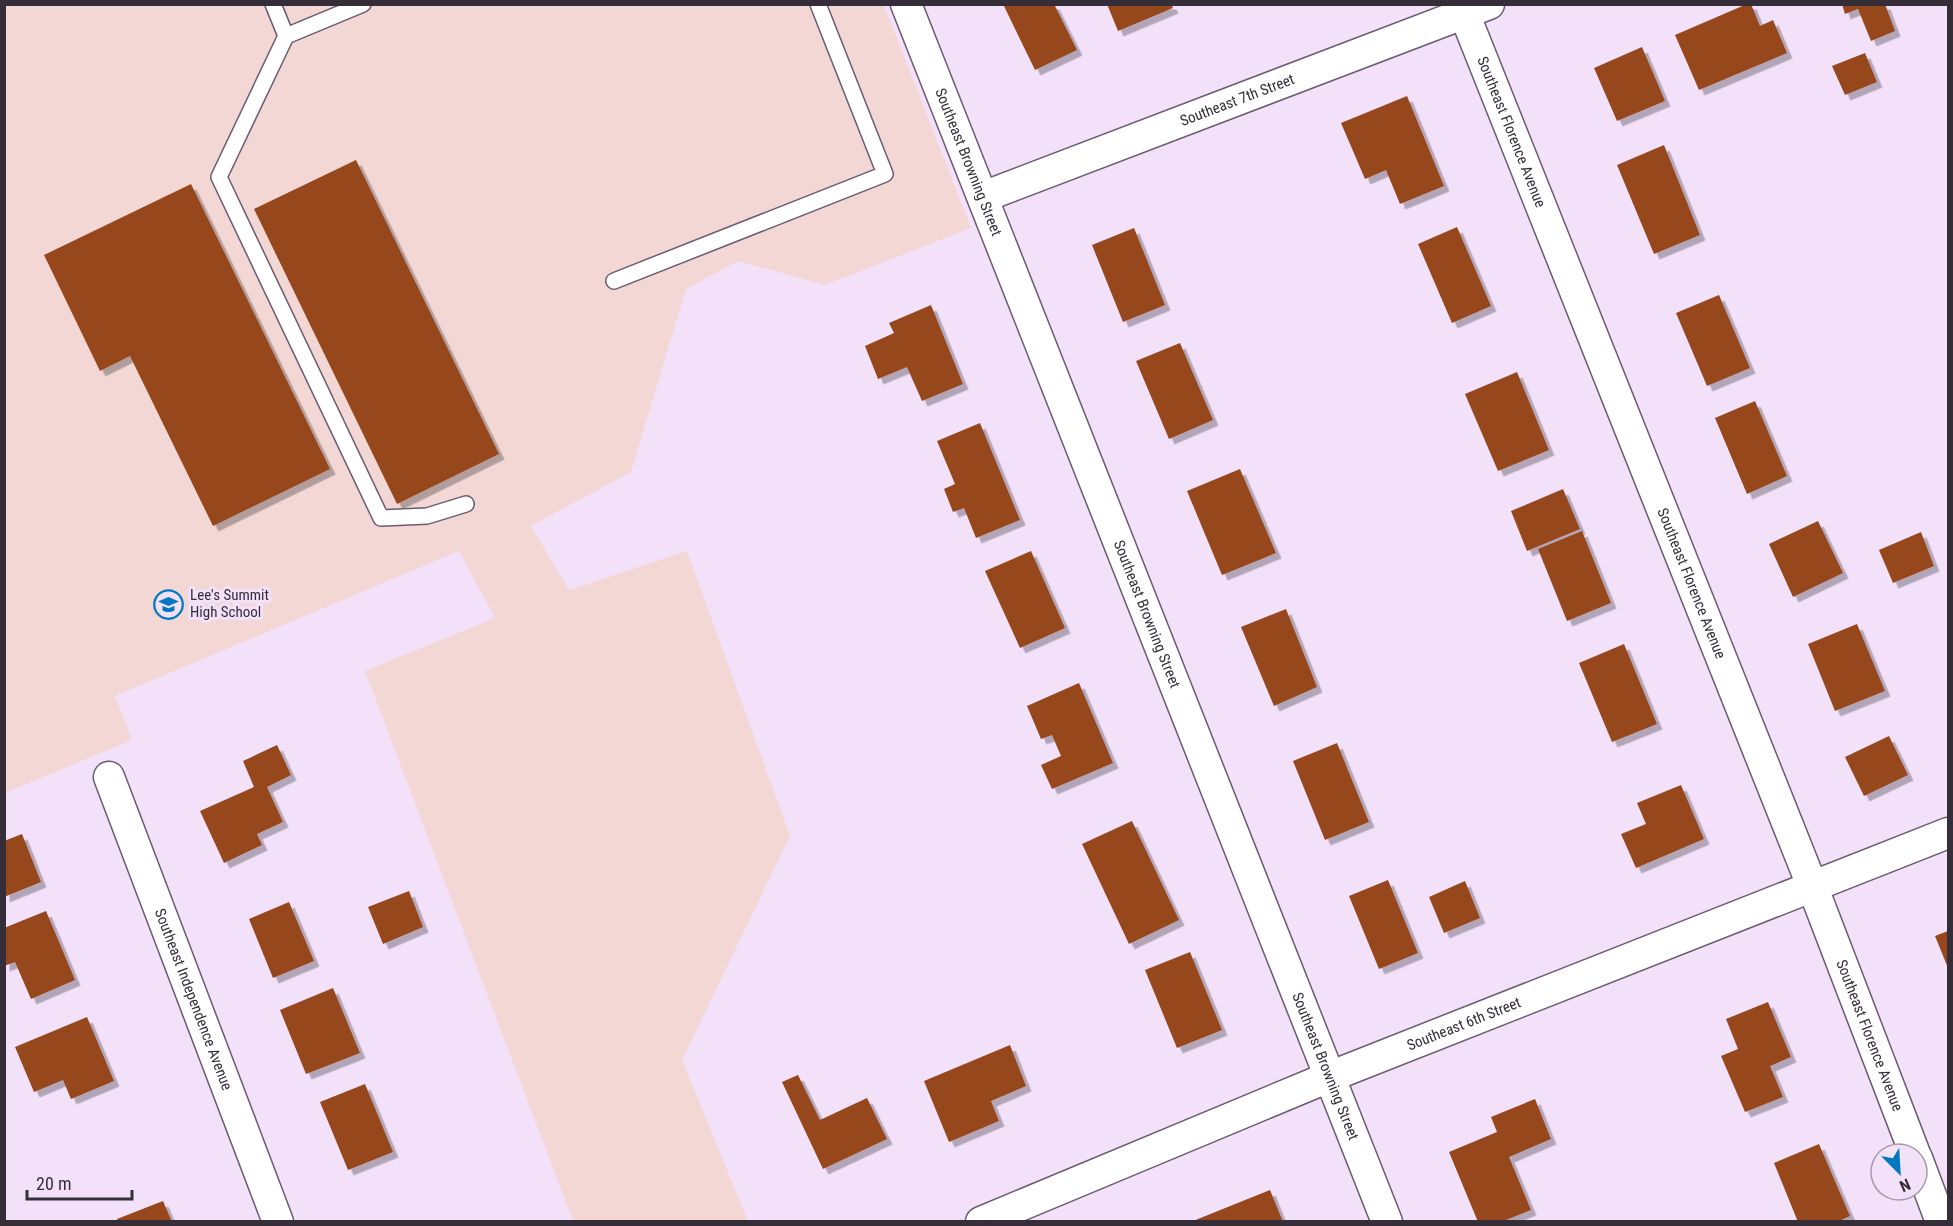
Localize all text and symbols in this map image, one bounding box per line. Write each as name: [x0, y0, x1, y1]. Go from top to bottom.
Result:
street label: Southeast Florence Avenue: [1473, 54, 1550, 210]
street label: Southeast 7th Street: [1177, 70, 1297, 130]
street label: Southeast Browning Street: [931, 86, 1006, 239]
street label: Southeast Florence Avenue: [1653, 505, 1730, 661]
street label: Southeast Browning Street: [1110, 538, 1184, 691]
place label: Lee's Summit High School: [190, 586, 269, 621]
school or university icon: Lee's Summit High School: [153, 588, 185, 620]
street label: Southeast Independence Avenue: [151, 906, 236, 1093]
street label: Southeast Florence Avenue: [1832, 957, 1907, 1114]
street label: Southeast Browning Street: [1288, 990, 1363, 1143]
street label: Southeast 6th Street: [1404, 993, 1523, 1054]
north arrow: [1869, 1142, 1929, 1202]
scale bar: [27, 1163, 132, 1201]
text: 20 m: [36, 1173, 71, 1194]
text: N: [1897, 1175, 1913, 1196]

